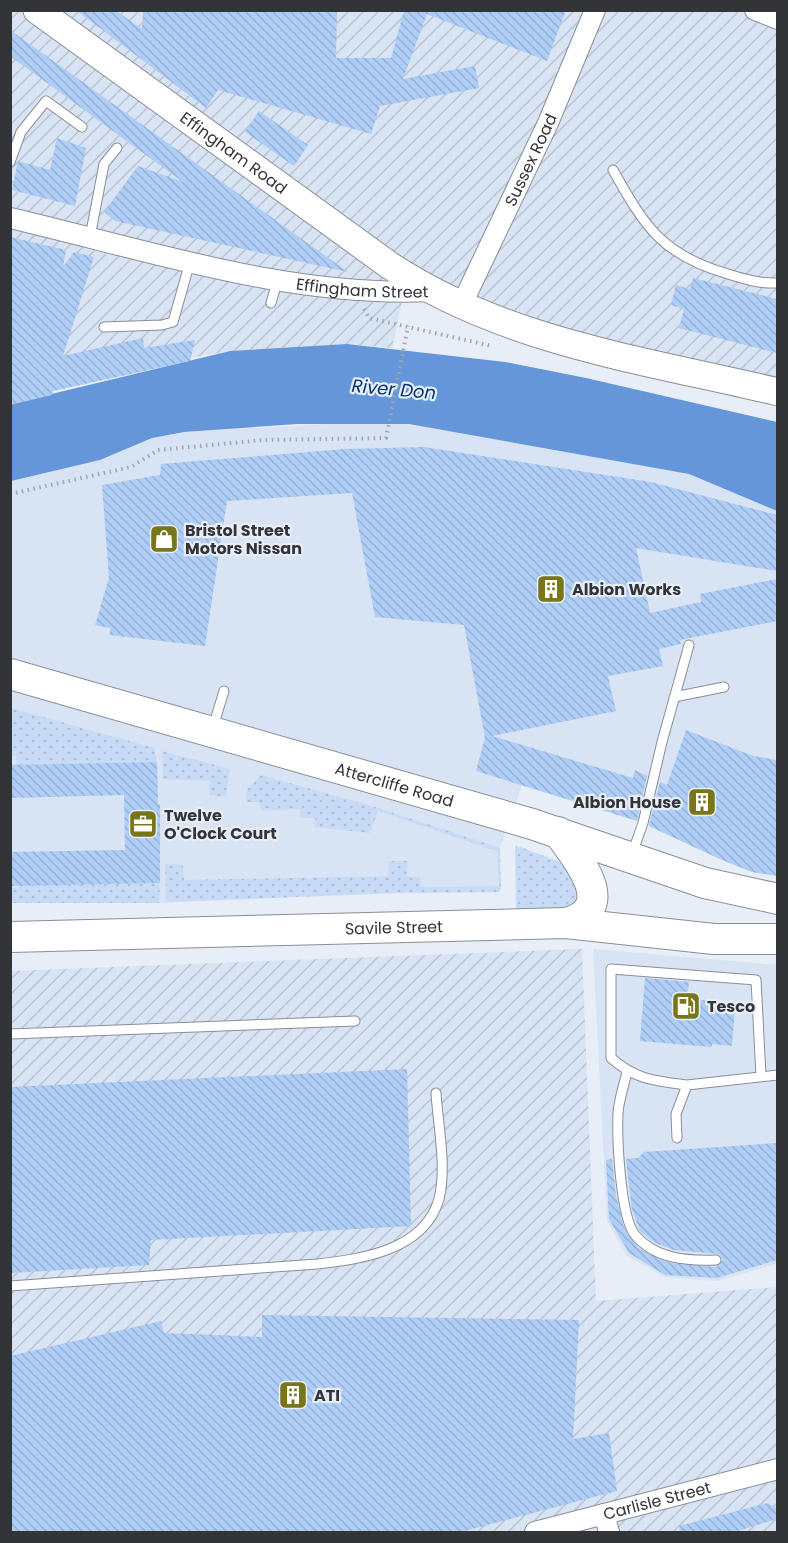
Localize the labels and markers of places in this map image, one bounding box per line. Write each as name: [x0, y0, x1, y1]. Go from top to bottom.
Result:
place label: Bristol Street Motors Nissan: [185, 519, 302, 560]
shop icon: Bristol Street Motors Nissan: [148, 523, 180, 555]
building icon: Albion Works: [535, 573, 567, 605]
place label: Albion Works: [572, 578, 681, 601]
building icon: Albion House: [686, 786, 718, 818]
place label: Albion House: [573, 791, 681, 814]
place label: Twelve O'Clock Court: [164, 804, 277, 845]
office icon: Twelve O'Clock Court: [127, 808, 159, 840]
fuel station icon: Tesco: [670, 990, 702, 1022]
place label: Tesco: [707, 995, 755, 1018]
building icon: ATI: [277, 1379, 309, 1411]
place label: ATI: [314, 1384, 340, 1407]

